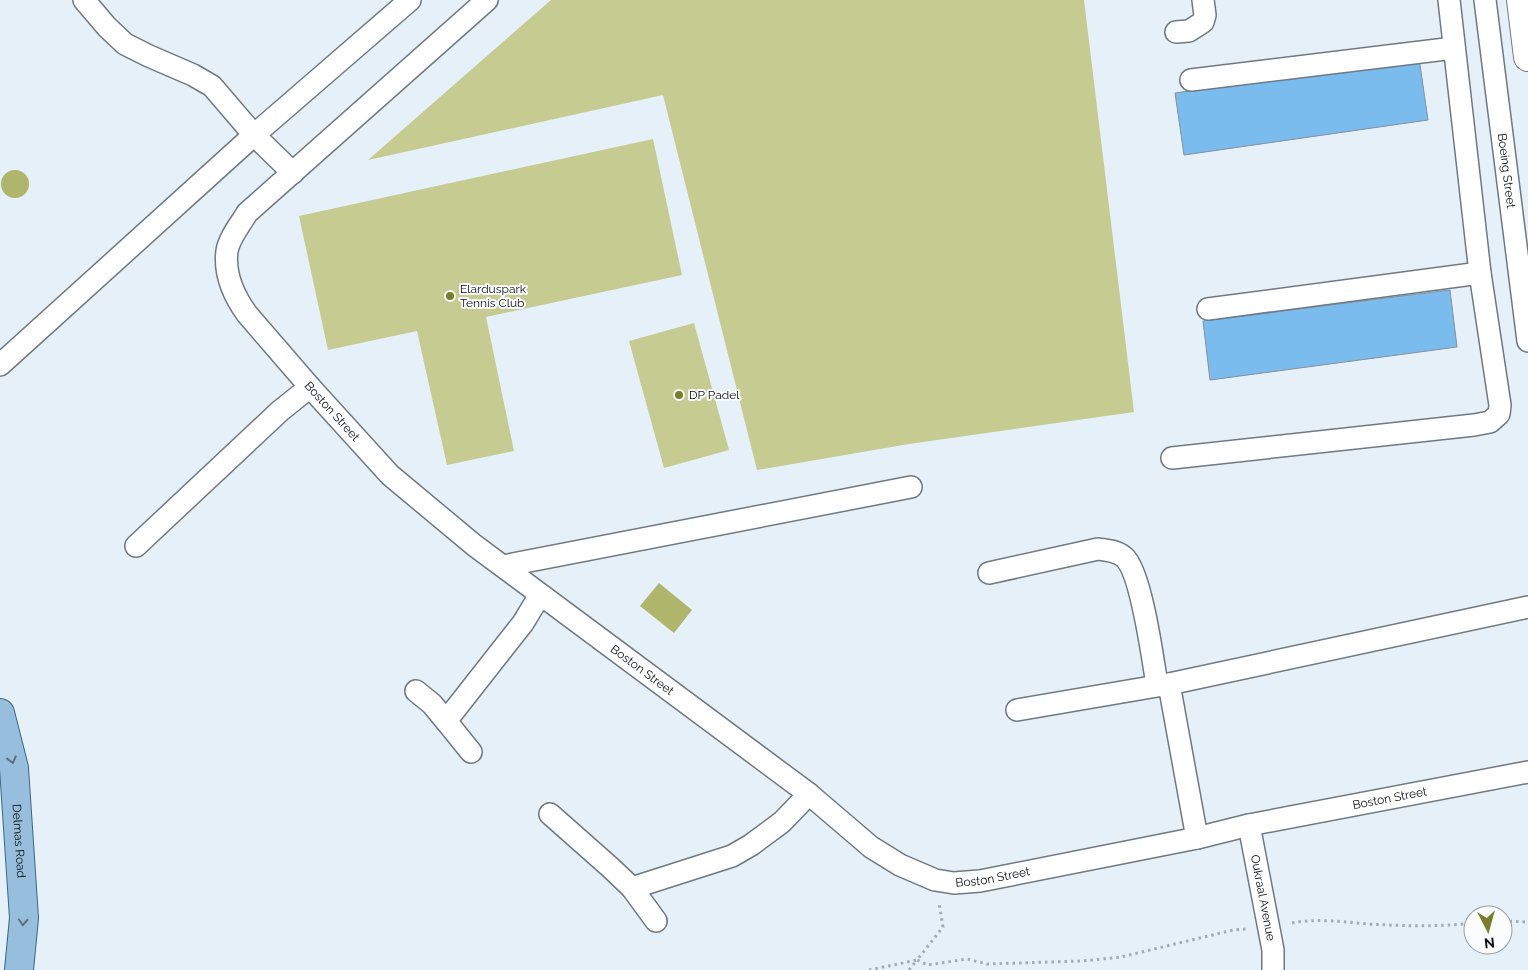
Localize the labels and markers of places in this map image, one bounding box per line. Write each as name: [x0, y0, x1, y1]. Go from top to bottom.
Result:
place label: Elarduspark Tennis Club: [460, 282, 527, 310]
marker: Elarduspark Tennis Club: [444, 290, 456, 302]
place label: DP Padel: [689, 388, 740, 402]
marker: DP Padel: [673, 389, 685, 401]

